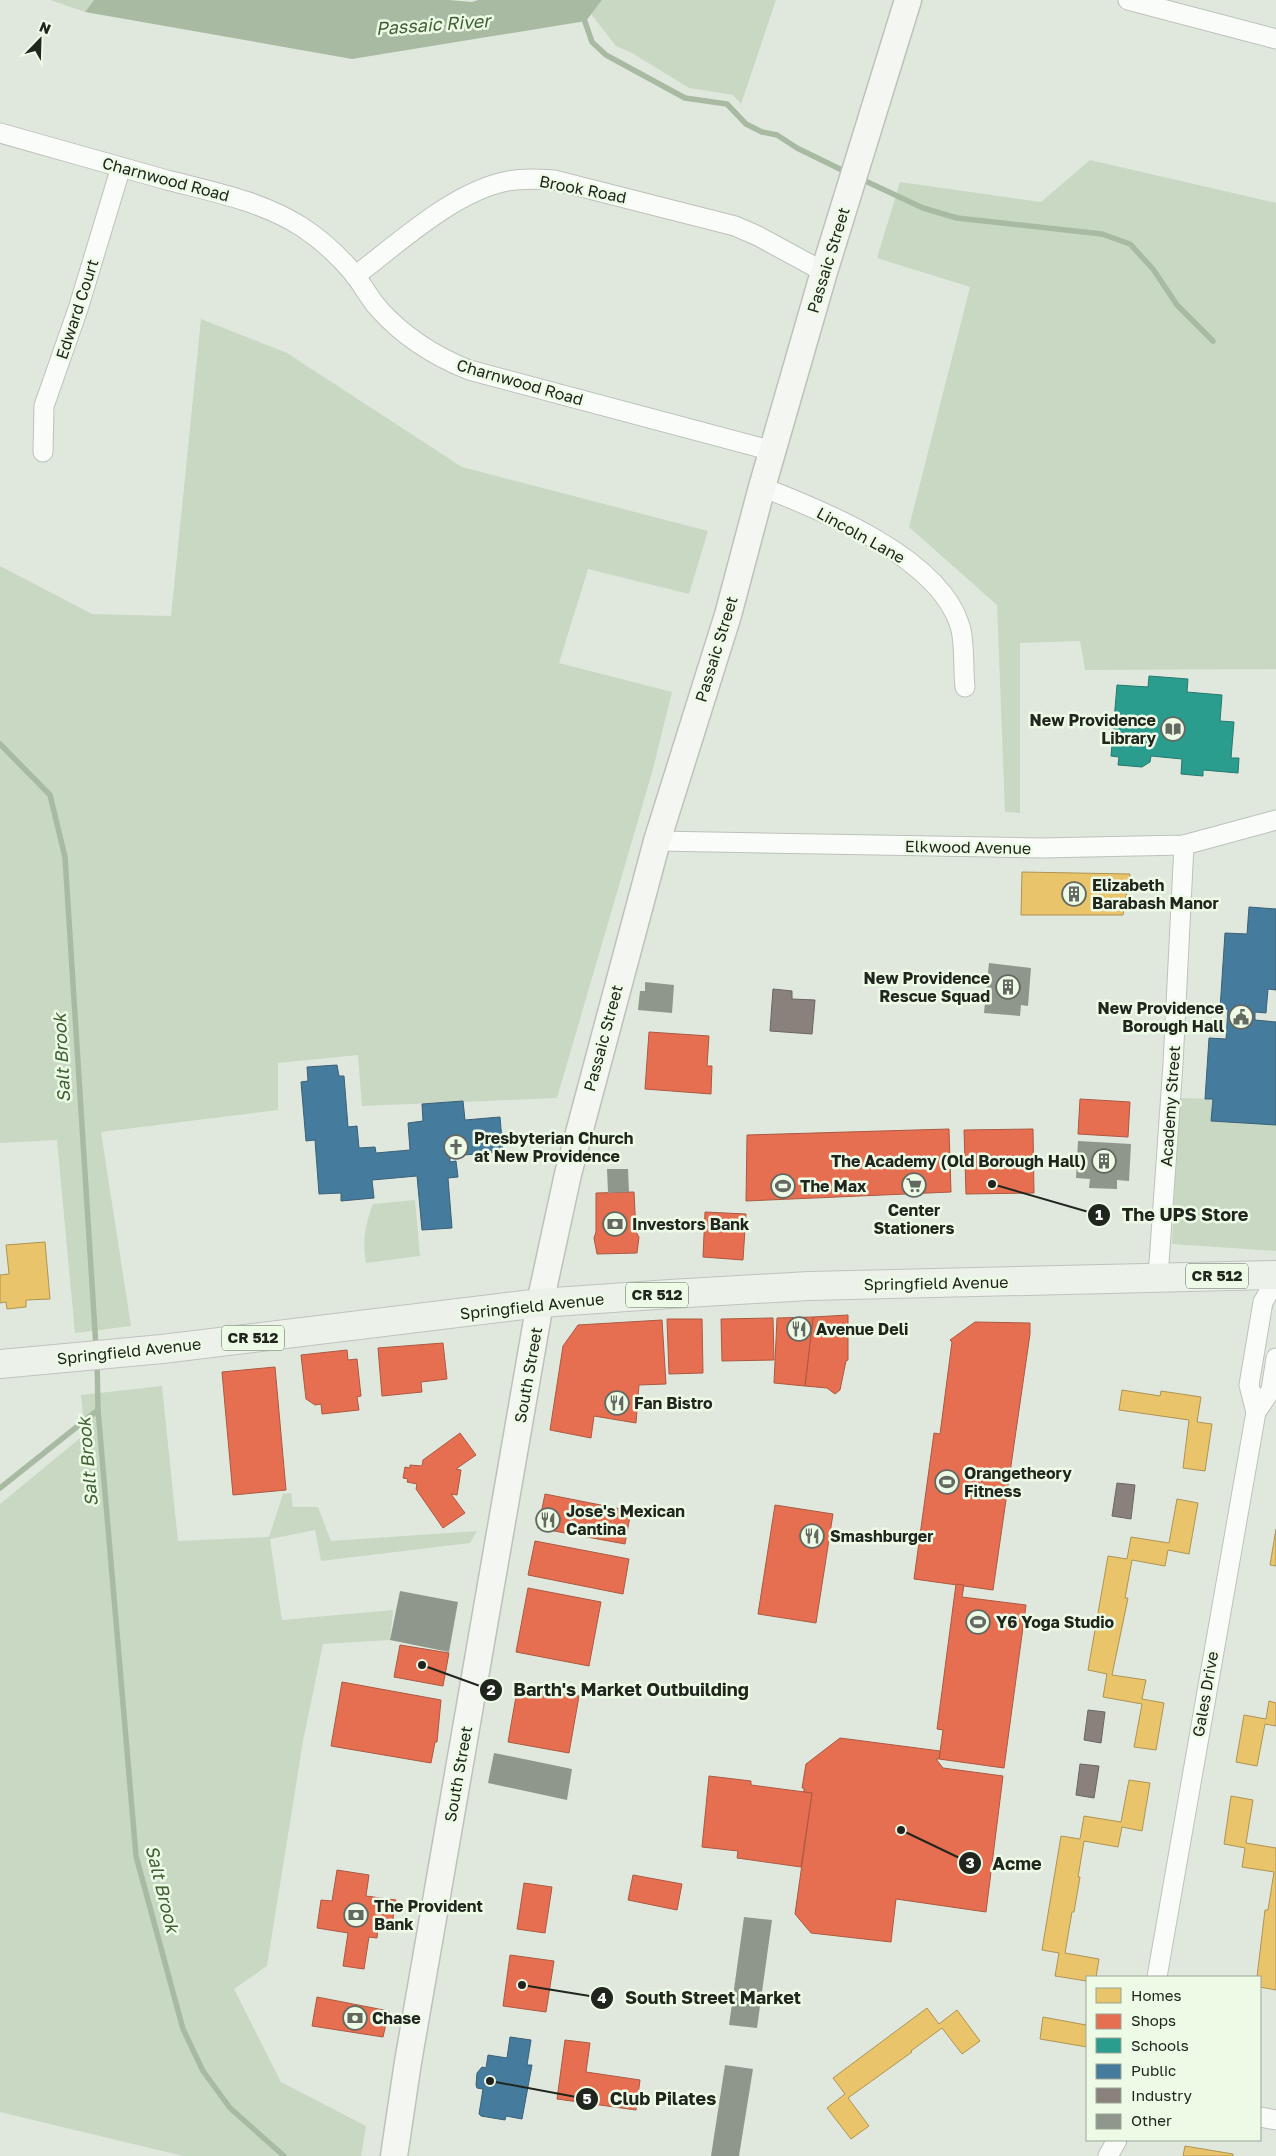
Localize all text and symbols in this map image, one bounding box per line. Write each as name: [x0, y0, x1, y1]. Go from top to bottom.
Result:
water label: Passaic River: [375, 9, 494, 39]
north arrow: [15, 15, 65, 65]
text: N: [37, 18, 53, 37]
street label: Charnwood Road: [100, 152, 232, 206]
street label: Brook Road: [538, 171, 628, 207]
street label: Passaic Street: [802, 205, 854, 315]
street label: Edward Court: [51, 256, 103, 362]
street label: Charnwood Road: [454, 354, 586, 410]
street label: Lincoln Lane: [813, 503, 909, 567]
street label: Passaic Street: [690, 594, 742, 704]
place label: New Providence Library: [1030, 710, 1156, 748]
library icon: New Providence Library: [1160, 716, 1186, 742]
street label: Elkwood Avenue: [905, 836, 1031, 858]
place label: Elizabeth Barabash Manor: [1092, 875, 1219, 913]
building icon: Elizabeth Barabash Manor: [1061, 881, 1087, 907]
place label: New Providence Rescue Squad: [864, 968, 990, 1006]
building icon: New Providence Rescue Squad: [995, 974, 1021, 1000]
street label: Passaic Street: [579, 982, 627, 1094]
place label: New Providence Borough Hall: [1098, 998, 1225, 1036]
public building icon: New Providence Borough Hall: [1228, 1004, 1254, 1030]
water label: Salt Brook: [48, 1011, 74, 1103]
street label: Academy Street: [1156, 1045, 1184, 1167]
place label: Presbyterian Church at New Providence: [474, 1128, 633, 1166]
church icon: Presbyterian Church at New Providence: [443, 1134, 469, 1160]
building icon: The Academy (Old Borough Hall): [1091, 1148, 1117, 1174]
place label: The Academy (Old Borough Hall): [831, 1151, 1086, 1171]
supermarket icon: Center Stationers: [901, 1172, 927, 1198]
sports icon: The Max: [770, 1173, 796, 1199]
place label: The Max: [800, 1176, 867, 1196]
callout: The UPS Store: [1087, 1198, 1258, 1231]
place label: Center Stationers: [874, 1200, 955, 1238]
text: The UPS Store: [1122, 1203, 1249, 1225]
text: 1: [1095, 1205, 1103, 1223]
bank icon: Investors Bank: [602, 1211, 628, 1237]
place label: Investors Bank: [632, 1214, 750, 1234]
road number: CR 512: [1186, 1264, 1248, 1288]
street label: Springfield Avenue: [863, 1272, 1009, 1294]
road number: CR 512: [626, 1282, 688, 1308]
street label: Springfield Avenue: [459, 1288, 605, 1324]
restaurant icon: Avenue Deli: [786, 1316, 812, 1342]
place label: Avenue Deli: [816, 1319, 908, 1339]
street label: South Street: [510, 1325, 546, 1425]
road number: CR 512: [222, 1326, 284, 1350]
street label: Springfield Avenue: [56, 1333, 202, 1369]
restaurant icon: Fan Bistro: [604, 1390, 630, 1416]
place label: Fan Bistro: [634, 1393, 713, 1413]
water label: Salt Brook: [72, 1415, 102, 1508]
place label: Orangetheory Fitness: [964, 1463, 1072, 1501]
sports icon: Orangetheory Fitness: [934, 1469, 960, 1495]
place label: Jose's Mexican Cantina: [566, 1501, 685, 1539]
restaurant icon: Jose's Mexican Cantina: [535, 1507, 561, 1533]
restaurant icon: Smashburger: [799, 1523, 825, 1549]
place label: Smashburger: [830, 1526, 934, 1546]
sports icon: Y6 Yoga Studio: [965, 1609, 991, 1635]
place label: Y6 Yoga Studio: [996, 1612, 1115, 1632]
street label: Gales Drive: [1188, 1650, 1222, 1738]
callout: Barth's Market Outbuilding: [479, 1673, 759, 1706]
text: Barth's Market Outbuilding: [513, 1678, 749, 1700]
text: 2: [486, 1680, 496, 1698]
street label: South Street: [440, 1724, 476, 1824]
water label: Salt Brook: [141, 1843, 185, 1937]
callout: Acme: [957, 1847, 1052, 1880]
text: Acme: [992, 1852, 1042, 1874]
text: 3: [965, 1853, 975, 1871]
place label: The Provident Bank: [374, 1896, 483, 1934]
bank icon: The Provident Bank: [343, 1902, 369, 1928]
legend: [1086, 1976, 1261, 2141]
callout: South Street Market: [589, 1982, 811, 2015]
text: South Street Market: [625, 1986, 801, 2008]
text: Homes: [1131, 1986, 1181, 2004]
text: 4: [597, 1988, 607, 2006]
bank icon: Chase: [342, 2005, 368, 2031]
place label: Chase: [372, 2008, 421, 2028]
text: Shops: [1131, 2011, 1176, 2029]
text: Schools: [1131, 2036, 1189, 2054]
text: Public: [1131, 2061, 1176, 2079]
callout: Club Pilates: [574, 2083, 726, 2116]
text: Industry: [1131, 2086, 1192, 2104]
text: Club Pilates: [610, 2087, 716, 2109]
text: 5: [582, 2089, 592, 2107]
text: Other: [1131, 2111, 1172, 2129]

